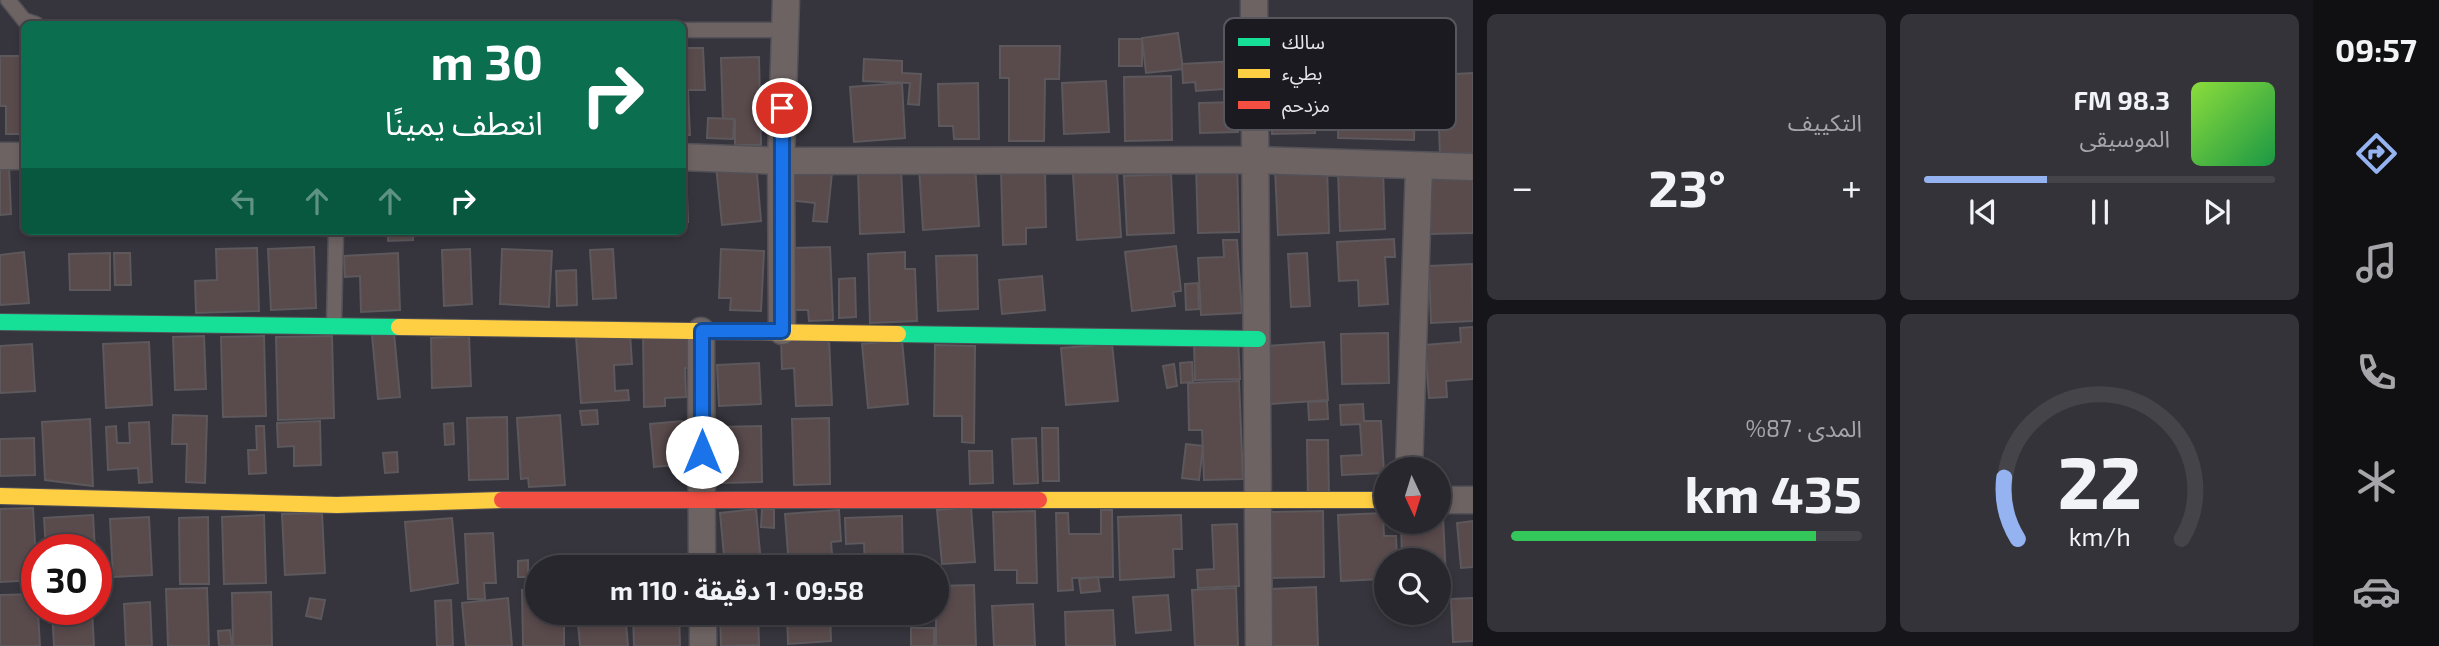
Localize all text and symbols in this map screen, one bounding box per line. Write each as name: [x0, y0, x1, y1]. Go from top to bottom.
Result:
legend: [1224, 18, 1456, 130]
text: سالك: [1282, 30, 1325, 53]
text: 09:57: [2335, 30, 2417, 68]
text: 30 m: [431, 31, 543, 90]
icon: right: [567, 49, 658, 140]
text: بطيء: [1282, 61, 1322, 88]
pin: [752, 78, 812, 138]
text: 98.3 FM: [2073, 84, 2170, 115]
icon: arrive: [763, 89, 801, 127]
text: مزدحم: [1282, 93, 1330, 120]
text: انعطف يمينًا: [385, 103, 543, 141]
text: التكييف: [1788, 108, 1862, 136]
text: الموسيقى: [2079, 124, 2170, 152]
icon: directions: [2352, 129, 2401, 178]
text: 23°: [1648, 155, 1726, 217]
text: −: [1511, 163, 1533, 209]
text: +: [1841, 163, 1862, 209]
icon: left: [225, 182, 263, 220]
icon: ahead: [298, 182, 336, 220]
icon: ahead: [371, 182, 409, 220]
icon: right: [444, 182, 482, 220]
icon: previous: [1964, 193, 2002, 231]
icon: pause: [2081, 193, 2119, 231]
icon: next: [2198, 193, 2236, 231]
icon: music: [2352, 238, 2401, 287]
icon: phone: [2352, 348, 2401, 397]
text: المدى · 87%: [1746, 414, 1862, 442]
position arrow: [665, 415, 739, 489]
text: 22: [2057, 436, 2142, 524]
north arrow: [1374, 457, 1451, 534]
map controls: [1374, 457, 1451, 625]
icon: climate: [2352, 457, 2401, 506]
text: 435 km: [1685, 461, 1862, 523]
text: km/h: [2068, 521, 2131, 551]
speed limit sign: 30: [21, 534, 112, 625]
button: search: [1374, 548, 1451, 625]
icon: car: [2352, 567, 2401, 616]
text: 09:58 · 1 دقيقة · 110 m: [610, 574, 864, 605]

